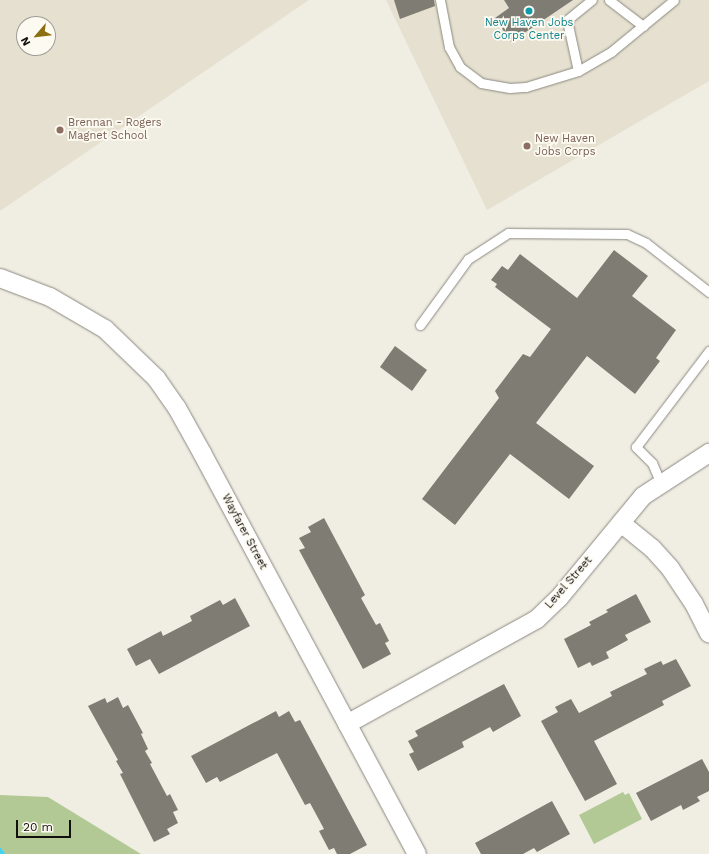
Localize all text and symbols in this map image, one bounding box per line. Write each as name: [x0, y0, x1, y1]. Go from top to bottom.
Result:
marker: New Haven Jobs Corps Center: [524, 6, 534, 16]
north arrow: [16, 16, 56, 56]
place label: New Haven Jobs Corps Center: [484, 17, 574, 43]
text: N: [18, 35, 33, 48]
place label: Brennan - Rogers Magnet School: [68, 117, 162, 143]
marker: Brennan - Rogers Magnet School: [55, 125, 65, 135]
place label: New Haven Jobs Corps: [535, 133, 596, 159]
marker: New Haven Jobs Corps: [522, 141, 532, 151]
street label: Wayfarer Street: [218, 492, 270, 572]
street label: Level Street: [543, 554, 595, 612]
scale bar: [18, 812, 73, 838]
text: 20 m: [23, 820, 53, 834]

